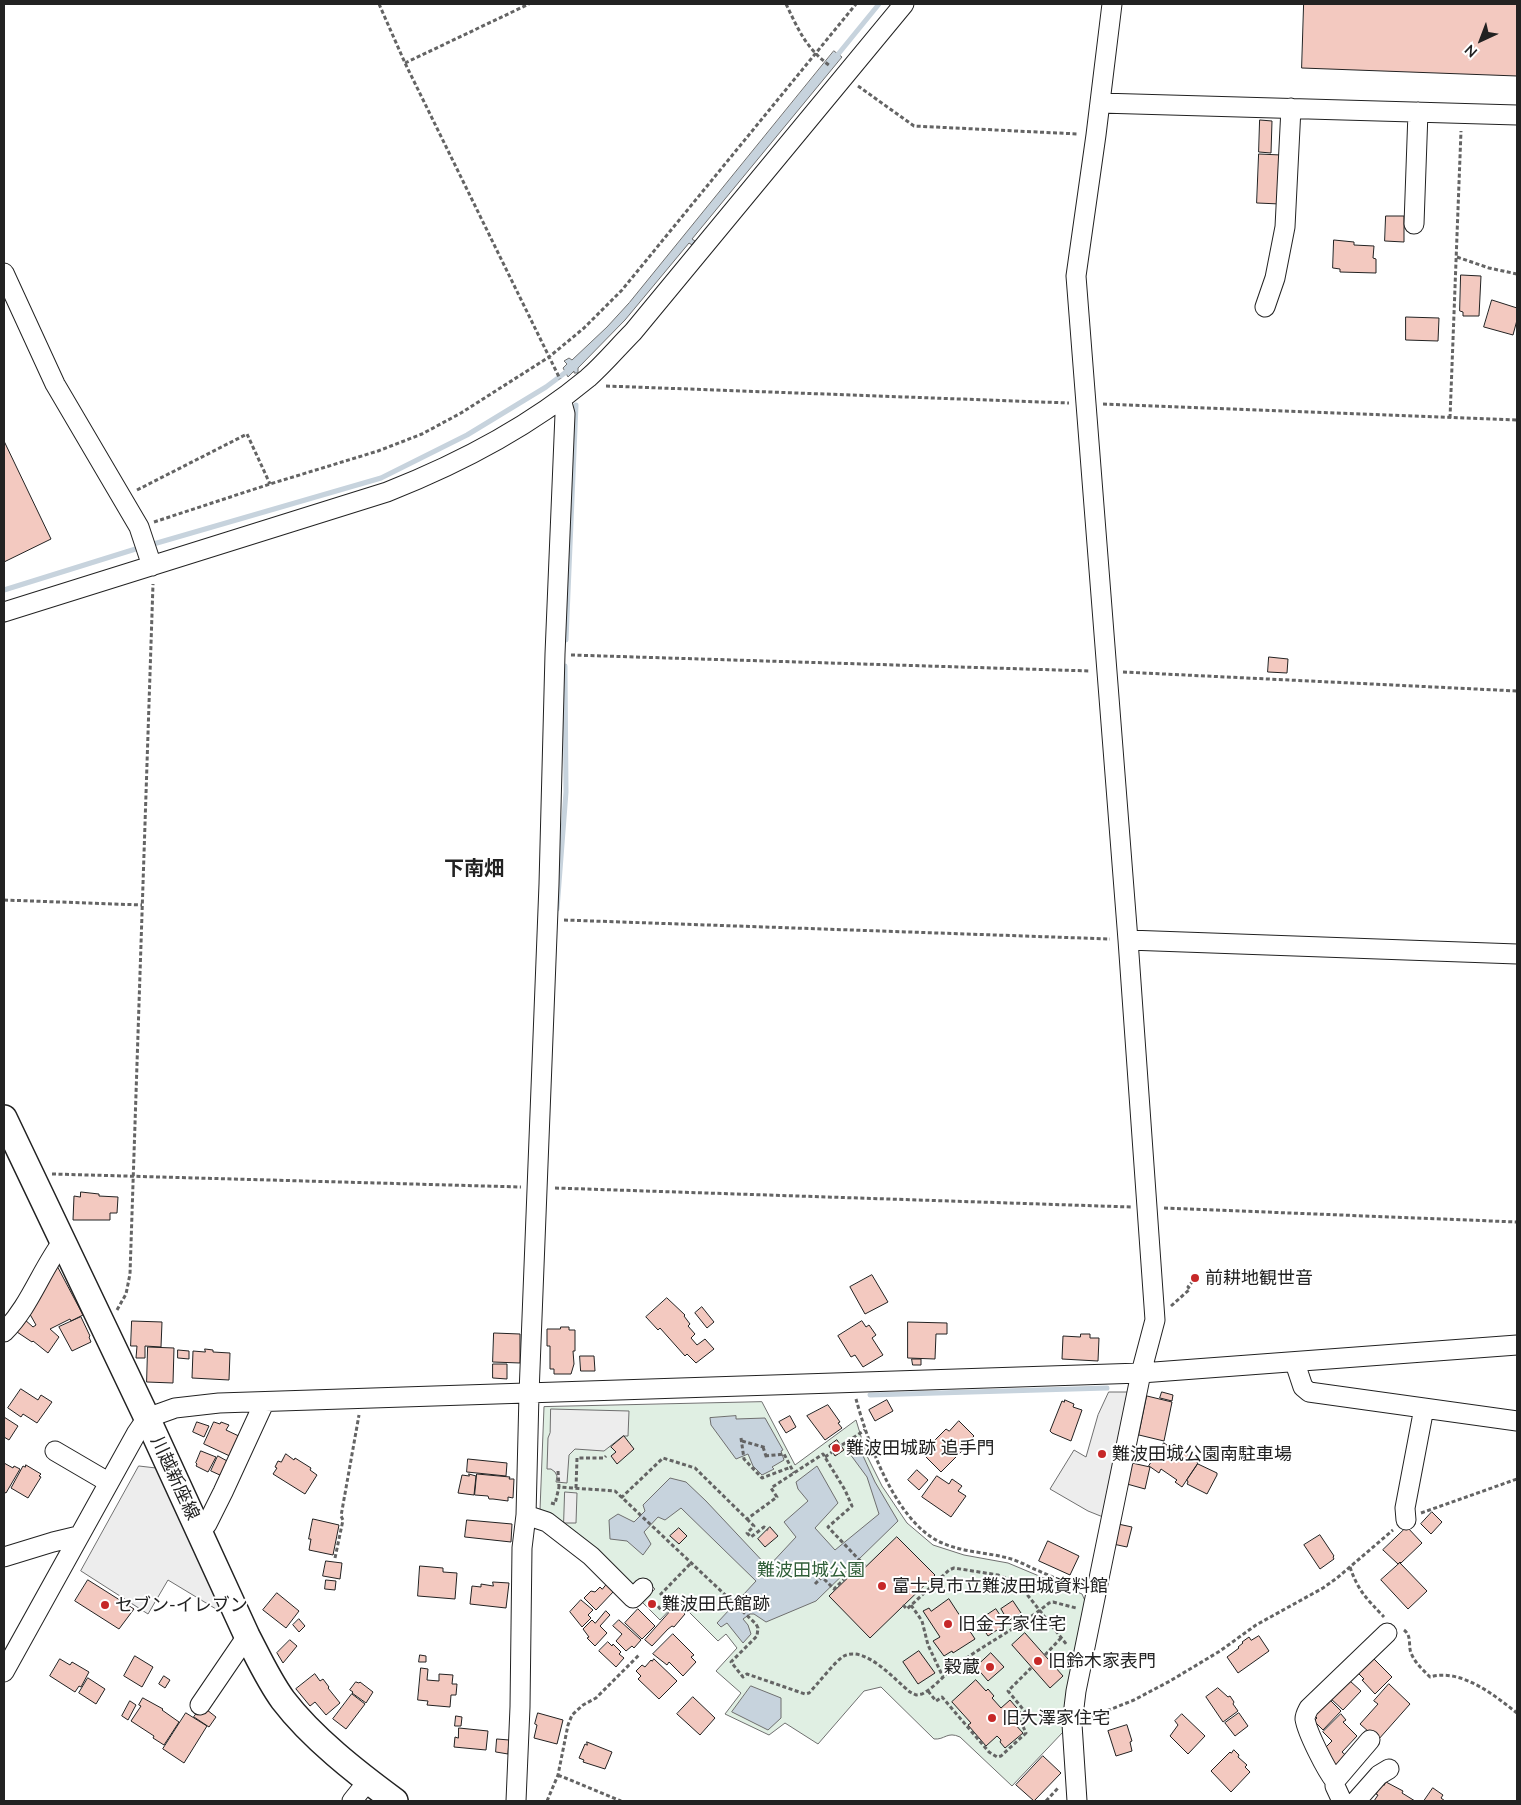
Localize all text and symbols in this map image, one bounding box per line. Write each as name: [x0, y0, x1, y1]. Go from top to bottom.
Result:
north arrow: [1456, 15, 1506, 65]
text: N: [1461, 41, 1480, 61]
district label: 下南畑: [444, 857, 504, 881]
place label: 前耕地観世音: [1205, 1267, 1313, 1289]
marker: 前耕地観世音: [1189, 1272, 1201, 1284]
street label: 川越新座線: [146, 1433, 204, 1523]
place label: 難波田城跡 追手門: [846, 1437, 995, 1459]
marker: 難波田城跡 追手門: [830, 1442, 842, 1454]
place label: 難波田城公園南駐車場: [1112, 1443, 1292, 1465]
marker: 難波田城公園南駐車場: [1096, 1448, 1108, 1460]
park label: 難波田城公園: [757, 1559, 865, 1581]
place label: 富士見市立難波田城資料館: [892, 1575, 1108, 1597]
marker: 富士見市立難波田城資料館: [876, 1580, 888, 1592]
place label: 難波田氏館跡: [662, 1593, 770, 1615]
place label: セブン-イレブン: [115, 1594, 248, 1616]
marker: 難波田氏館跡: [646, 1598, 658, 1610]
marker: セブン-イレブン: [99, 1599, 111, 1611]
place label: 旧金子家住宅: [958, 1613, 1066, 1635]
marker: 旧金子家住宅: [942, 1618, 954, 1630]
place label: 旧鈴木家表門: [1048, 1650, 1156, 1672]
marker: 旧鈴木家表門: [1032, 1655, 1044, 1667]
place label: 穀蔵: [944, 1656, 980, 1678]
marker: 穀蔵: [984, 1661, 996, 1673]
place label: 旧大澤家住宅: [1002, 1707, 1110, 1729]
marker: 旧大澤家住宅: [986, 1712, 998, 1724]

